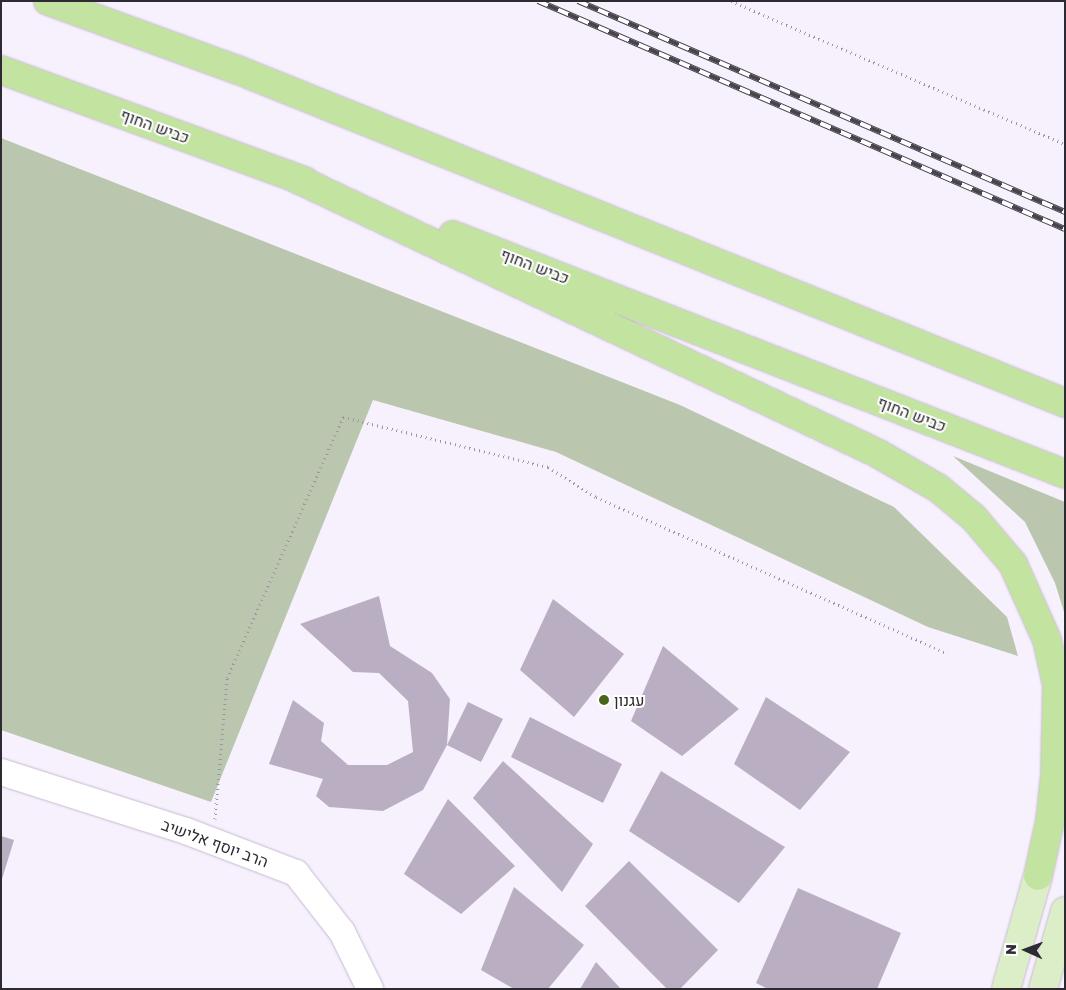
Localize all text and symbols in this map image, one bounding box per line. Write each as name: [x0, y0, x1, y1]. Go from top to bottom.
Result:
street label: כביש החוף: [118, 105, 192, 147]
street label: כביש החוף: [498, 244, 572, 288]
street label: כביש החוף: [875, 392, 949, 436]
place label: עגנון: [614, 690, 645, 710]
marker: עגנון: [598, 694, 610, 706]
street label: הרב יוסף אלישיב: [159, 815, 271, 871]
north arrow: [1001, 925, 1051, 975]
text: N: [1002, 944, 1019, 955]

